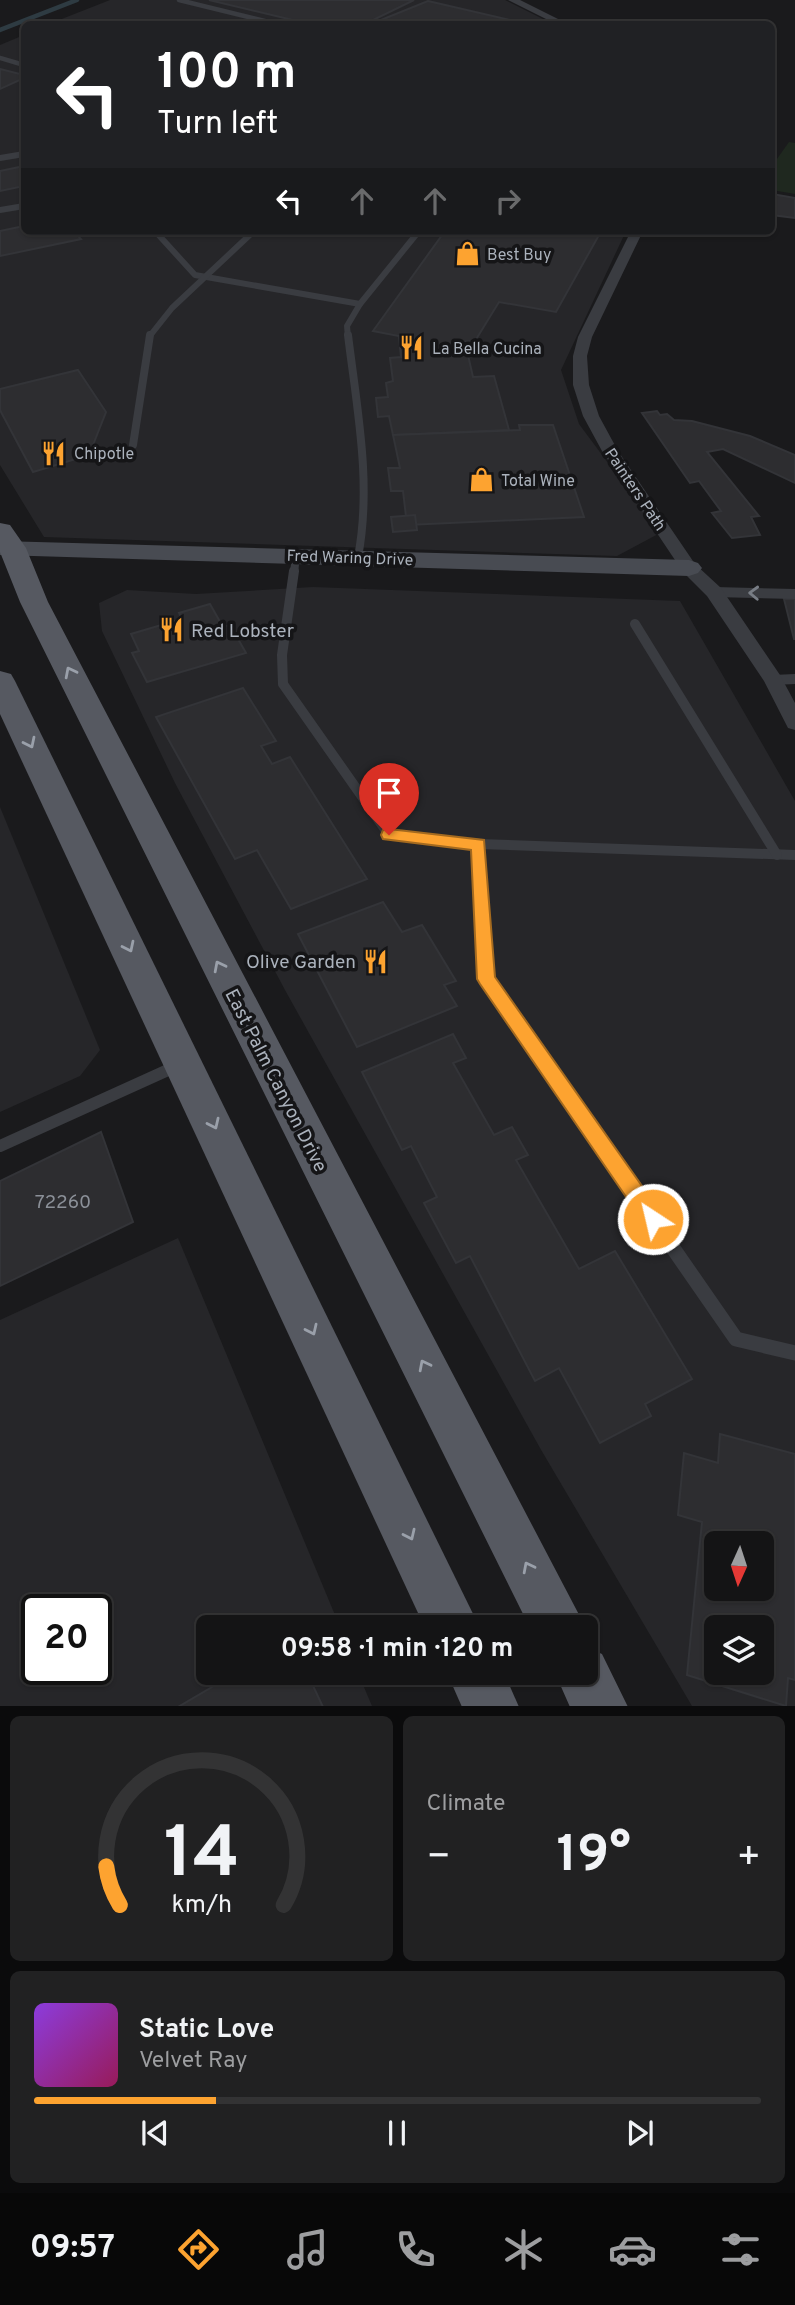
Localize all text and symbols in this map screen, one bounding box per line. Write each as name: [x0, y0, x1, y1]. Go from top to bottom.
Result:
text: 100 m: [157, 44, 296, 106]
icon: left: [42, 49, 133, 140]
text: Turn left: [157, 105, 278, 145]
icon: left: [270, 182, 308, 220]
icon: ahead: [343, 182, 381, 220]
icon: ahead: [416, 182, 454, 220]
icon: right: [489, 182, 527, 220]
shop icon: Best Buy: [453, 240, 481, 268]
place label: Best Buy: [487, 246, 551, 266]
restaurant icon: La Bella Cucina: [398, 334, 426, 362]
place label: La Bella Cucina: [432, 340, 542, 360]
restaurant icon: Chipotle: [40, 439, 68, 467]
place label: Chipotle: [74, 445, 134, 465]
street label: Painters Path: [599, 445, 669, 535]
shop icon: Total Wine: [467, 466, 495, 494]
place label: Total Wine: [501, 472, 575, 492]
street label: Fred Waring Drive: [286, 547, 414, 571]
one-way arrow: [749, 585, 760, 600]
restaurant icon: Red Lobster: [157, 616, 185, 644]
place label: Red Lobster: [191, 620, 295, 644]
one-way arrow: [65, 667, 79, 679]
one-way arrow: [21, 736, 35, 748]
pin: [359, 763, 419, 835]
icon: arrive: [370, 774, 408, 812]
one-way arrow: [121, 940, 135, 952]
restaurant icon: Olive Garden: [362, 947, 390, 975]
place label: Olive Garden: [246, 951, 356, 975]
one-way arrow: [213, 961, 227, 973]
street label: East Palm Canyon Drive: [219, 985, 332, 1177]
one-way arrow: [206, 1117, 220, 1129]
position arrow: [616, 1182, 690, 1256]
house number: 72260: [35, 1191, 91, 1215]
one-way arrow: [304, 1323, 318, 1335]
one-way arrow: [418, 1359, 432, 1372]
one-way arrow: [401, 1528, 415, 1540]
north arrow: [704, 1531, 774, 1601]
map controls: [704, 1531, 774, 1685]
one-way arrow: [523, 1562, 536, 1574]
speed limit sign: 20: [21, 1594, 112, 1685]
button: layers: [704, 1615, 774, 1685]
text: 09:58 · 1 min · 120 m: [281, 1633, 513, 1666]
text: Climate: [427, 1790, 505, 1819]
text: 14: [163, 1811, 239, 1903]
text: 19°: [557, 1824, 631, 1890]
text: −: [427, 1834, 451, 1883]
text: +: [736, 1834, 761, 1883]
text: km/h: [171, 1889, 232, 1921]
text: Static Love: [139, 2014, 274, 2047]
text: Velvet Ray: [139, 2047, 247, 2076]
icon: previous: [136, 2114, 174, 2152]
icon: pause: [378, 2114, 416, 2152]
icon: next: [621, 2114, 659, 2152]
icon: directions: [174, 2225, 223, 2274]
icon: music: [283, 2225, 332, 2274]
icon: phone: [391, 2225, 440, 2274]
icon: climate: [499, 2225, 548, 2274]
icon: car: [608, 2225, 657, 2274]
icon: filters: [716, 2225, 765, 2274]
text: 09:57: [30, 2229, 115, 2269]

